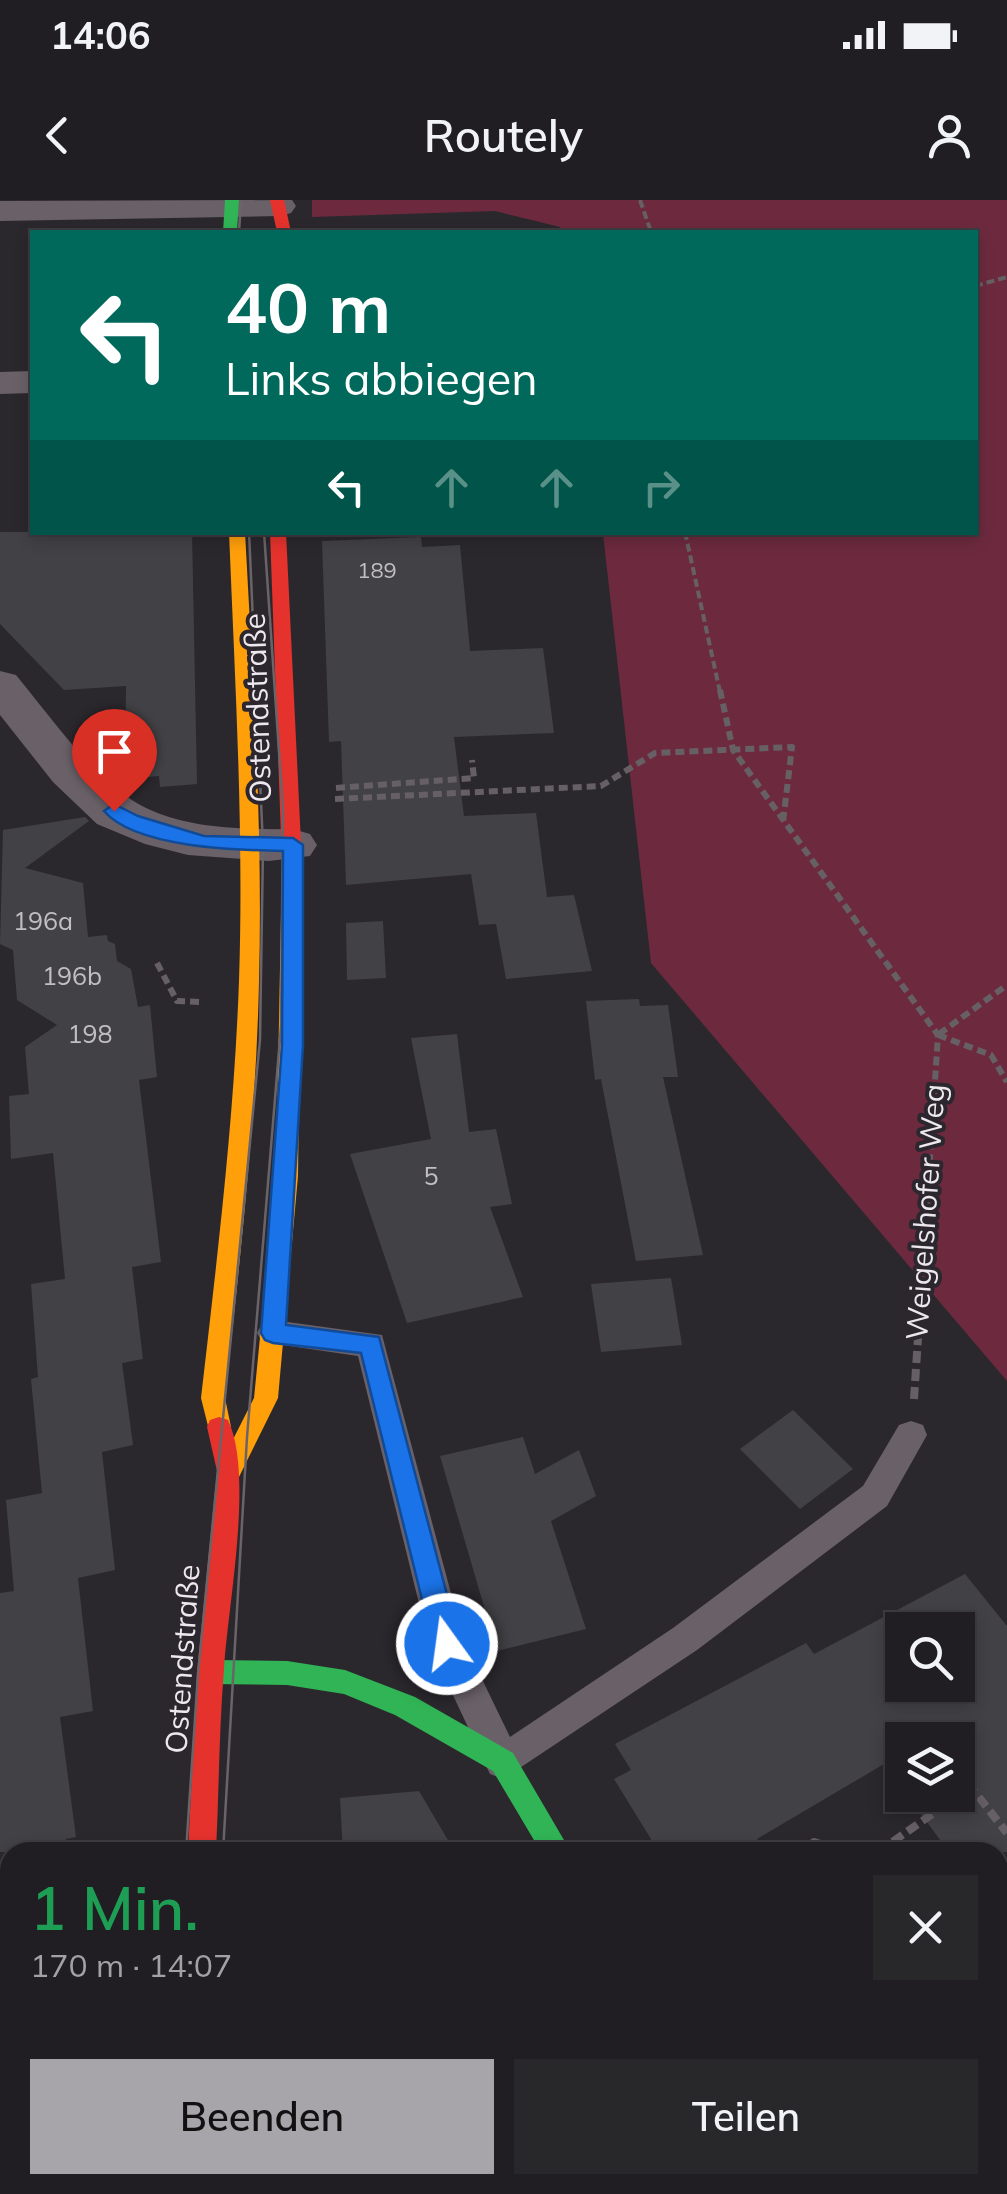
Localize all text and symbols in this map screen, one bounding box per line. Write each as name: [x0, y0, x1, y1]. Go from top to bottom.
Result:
text: 14:06: [50, 11, 151, 59]
text: Routely: [424, 107, 583, 163]
icon: back: [30, 108, 85, 163]
icon: person: [922, 108, 977, 163]
text: 40 m: [225, 263, 391, 351]
icon: left: [60, 270, 190, 400]
text: Links abbiegen: [225, 350, 538, 406]
icon: left: [319, 460, 374, 515]
icon: ahead: [424, 460, 479, 515]
icon: ahead: [529, 460, 584, 515]
icon: right: [634, 460, 689, 515]
house number: 189: [357, 556, 397, 584]
street label: Ostendstraße: [235, 613, 279, 803]
pin: [72, 709, 157, 812]
icon: arrive: [87, 724, 142, 779]
house number: 196a: [13, 905, 73, 936]
house number: 196b: [42, 960, 102, 991]
house number: 198: [67, 1018, 113, 1049]
street label: Weigelshofer Weg: [897, 1083, 953, 1341]
house number: 5: [423, 1160, 439, 1191]
street label: Ostendstraße: [156, 1563, 208, 1755]
position arrow: [395, 1592, 499, 1696]
map controls: [885, 1612, 975, 1812]
button: search: [885, 1612, 975, 1702]
button: layers: [885, 1722, 975, 1812]
text: 1 Min.: [30, 1870, 199, 1945]
button: close: [873, 1875, 978, 1980]
text: 170 m · 14:07: [30, 1945, 232, 1985]
button: Beenden: [30, 2059, 494, 2174]
button: Teilen: [514, 2059, 978, 2174]

